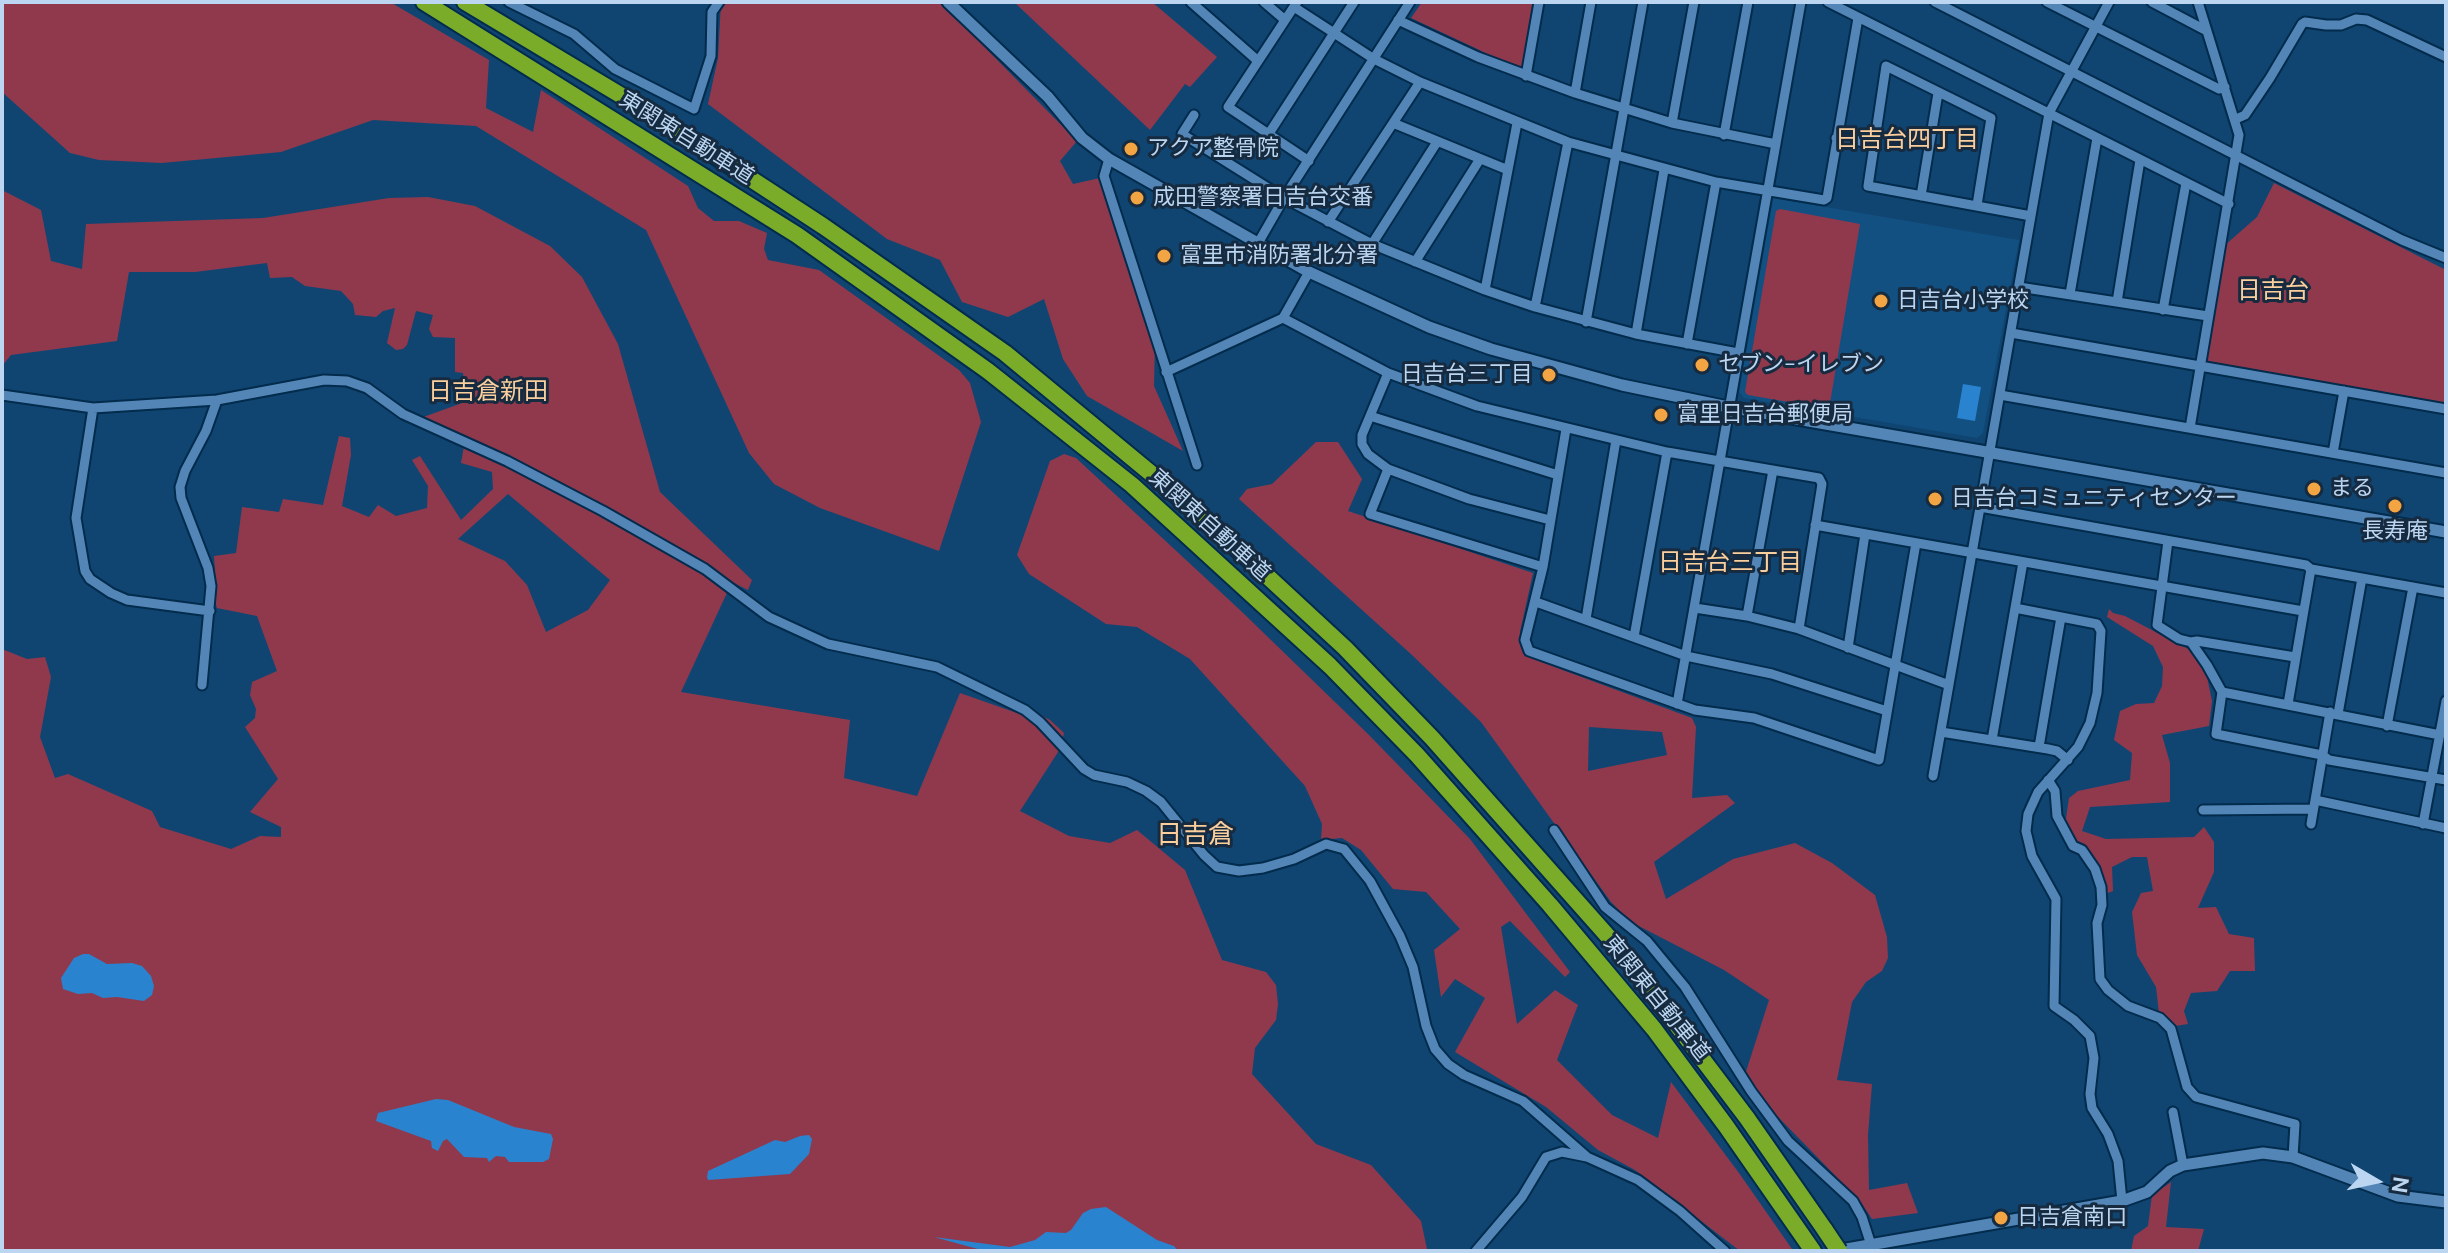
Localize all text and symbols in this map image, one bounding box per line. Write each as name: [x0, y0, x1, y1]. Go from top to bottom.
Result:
street label: 東関東自動車道: [614, 87, 758, 191]
district label: 日吉台四丁目: [1835, 127, 1979, 155]
place label: アクア整骨院: [1147, 136, 1279, 162]
marker: アクア整骨院: [1122, 140, 1140, 158]
place label: 成田警察署日吉台交番: [1153, 185, 1373, 211]
marker: 成田警察署日吉台交番: [1128, 189, 1146, 207]
place label: 富里市消防署北分署: [1180, 243, 1378, 269]
marker: 富里市消防署北分署: [1155, 247, 1173, 265]
district label: 日吉台: [2237, 278, 2309, 306]
place label: 日吉台小学校: [1897, 288, 2029, 314]
marker: 日吉台小学校: [1872, 292, 1890, 310]
place label: セブン-イレブン: [1718, 352, 1884, 378]
marker: セブン-イレブン: [1693, 356, 1711, 374]
place label: 日吉台三丁目: [1401, 362, 1533, 388]
marker: 日吉台三丁目: [1540, 366, 1558, 384]
district label: 日吉倉新田: [428, 379, 548, 407]
place label: 富里日吉台郵便局: [1677, 402, 1853, 428]
marker: 富里日吉台郵便局: [1652, 406, 1670, 424]
street label: 東関東自動車道: [1143, 465, 1275, 587]
place label: まる: [2330, 476, 2374, 502]
marker: まる: [2305, 480, 2323, 498]
place label: 日吉台コミュニティセンター: [1951, 486, 2237, 512]
marker: 日吉台コミュニティセンター: [1926, 490, 1944, 508]
marker: 長寿庵: [2386, 497, 2404, 515]
place label: 長寿庵: [2362, 519, 2428, 545]
district label: 日吉台三丁目: [1658, 550, 1802, 578]
district label: 日吉倉: [1156, 820, 1234, 852]
street label: 東関東自動車道: [1597, 931, 1715, 1067]
north arrow: [2336, 1141, 2416, 1221]
text: N: [2385, 1175, 2416, 1195]
place label: 日吉倉南口: [2017, 1205, 2127, 1231]
marker: 日吉倉南口: [1992, 1209, 2010, 1227]

